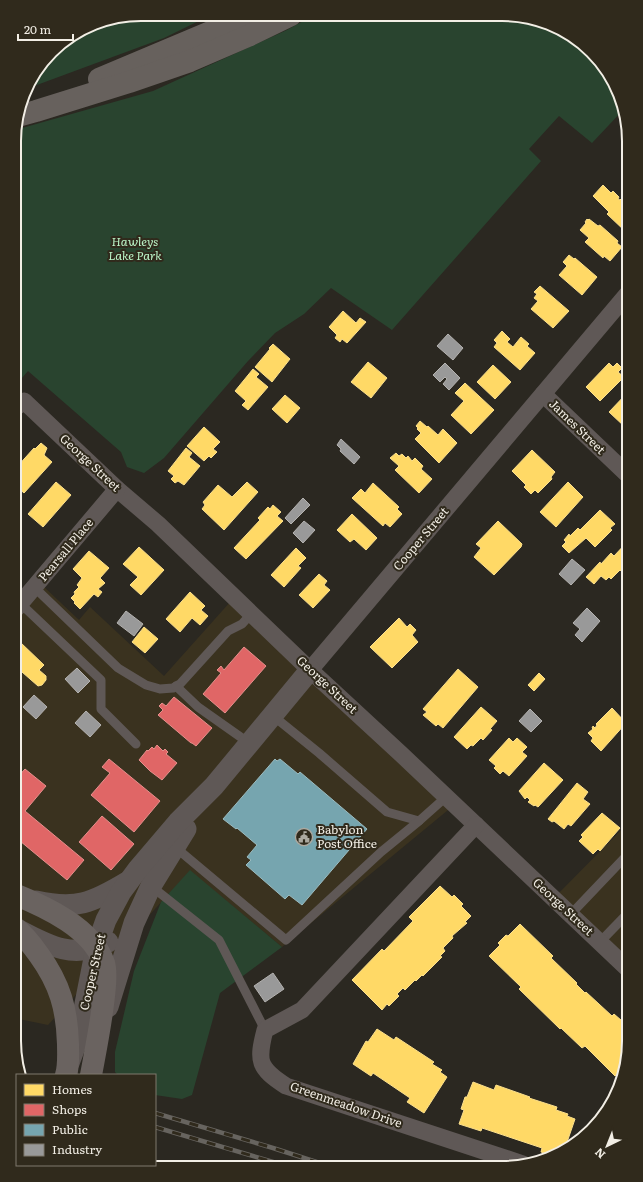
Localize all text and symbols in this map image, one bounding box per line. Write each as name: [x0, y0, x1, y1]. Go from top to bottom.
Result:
scale bar: [18, 16, 73, 42]
text: 20 m: [24, 20, 51, 38]
park label: Hawleys Lake Park: [108, 232, 162, 264]
street label: James Street: [545, 395, 610, 458]
street label: George Street: [56, 429, 125, 495]
street label: Cooper Street: [388, 502, 452, 574]
street label: Pearsall Place: [33, 514, 97, 585]
street label: George Street: [293, 651, 362, 717]
place label: Babylon Post Office: [317, 820, 377, 852]
public building icon: Babylon Post Office: [294, 827, 314, 847]
street label: George Street: [529, 873, 598, 939]
street label: Cooper Street: [74, 931, 110, 1012]
legend: [16, 1074, 156, 1166]
street label: Greenmeadow Drive: [288, 1076, 405, 1132]
text: Homes: [52, 1080, 92, 1098]
text: Shops: [52, 1100, 87, 1118]
text: Public: [52, 1120, 88, 1138]
north arrow: [587, 1126, 627, 1166]
text: Industry: [52, 1140, 102, 1158]
text: N: [591, 1145, 608, 1163]

